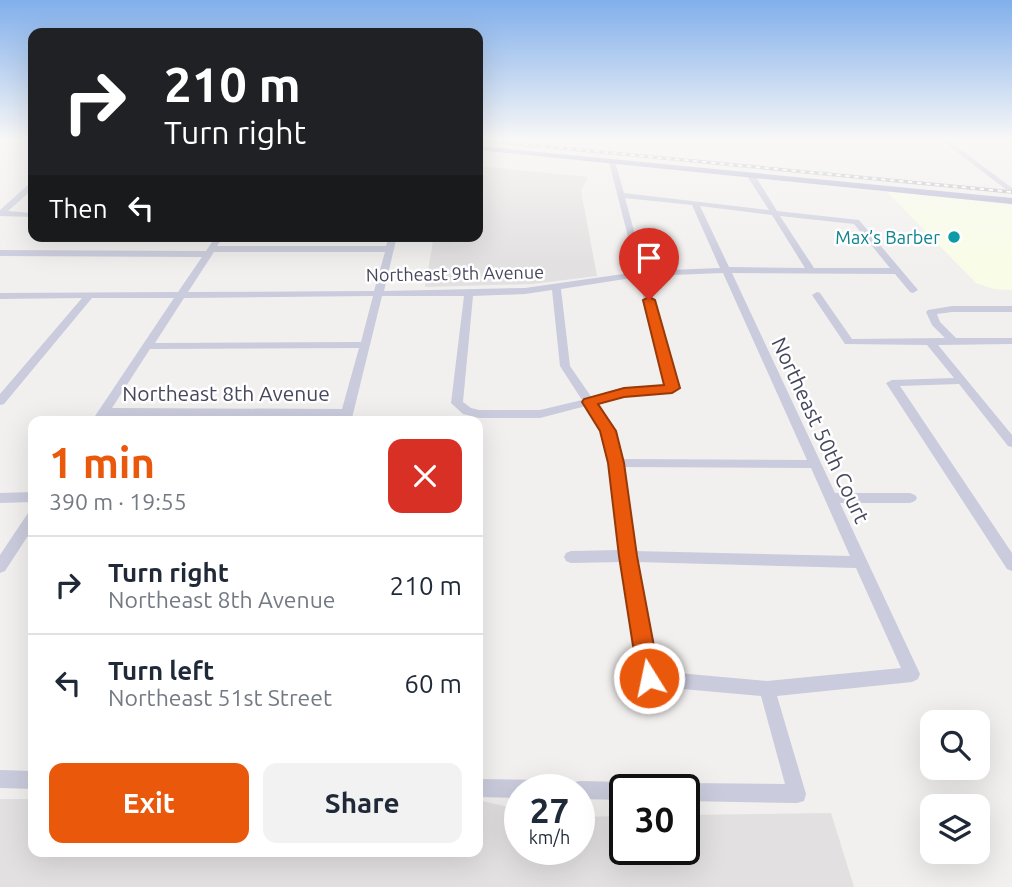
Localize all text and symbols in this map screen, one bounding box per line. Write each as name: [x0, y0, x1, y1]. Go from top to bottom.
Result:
icon: right: [49, 56, 140, 147]
text: 210 m: [164, 56, 301, 111]
text: Turn right: [164, 114, 306, 150]
icon: left: [122, 189, 160, 227]
text: Then: [49, 194, 108, 223]
place label: Max’s Barber: [835, 227, 940, 247]
pin: [619, 228, 679, 300]
marker: Max’s Barber: [946, 229, 962, 245]
icon: arrive: [630, 239, 668, 277]
street label: Northeast 9th Avenue: [366, 261, 544, 285]
street label: Northeast 50th Court: [767, 333, 875, 527]
street label: Northeast 8th Avenue: [122, 381, 330, 405]
text: 1 min: [49, 439, 155, 486]
button: close: [388, 439, 462, 513]
text: 390 m · 19:55: [49, 489, 187, 514]
text: Turn right: [108, 558, 229, 587]
icon: right: [49, 566, 87, 604]
text: 210 m: [390, 571, 462, 600]
text: Northeast 8th Avenue: [108, 587, 335, 612]
position arrow: [612, 641, 686, 715]
text: Turn left: [108, 656, 214, 685]
icon: left: [49, 664, 87, 702]
text: 60 m: [404, 669, 462, 698]
text: Northeast 51st Street: [108, 685, 332, 710]
map controls: [920, 710, 990, 864]
button: search: [920, 710, 990, 780]
button: Exit: [49, 763, 249, 843]
button: Share: [263, 763, 462, 843]
speed limit sign: 30: [609, 774, 700, 865]
text: 27: [530, 790, 569, 830]
button: layers: [920, 794, 990, 864]
text: km/h: [529, 827, 570, 847]

